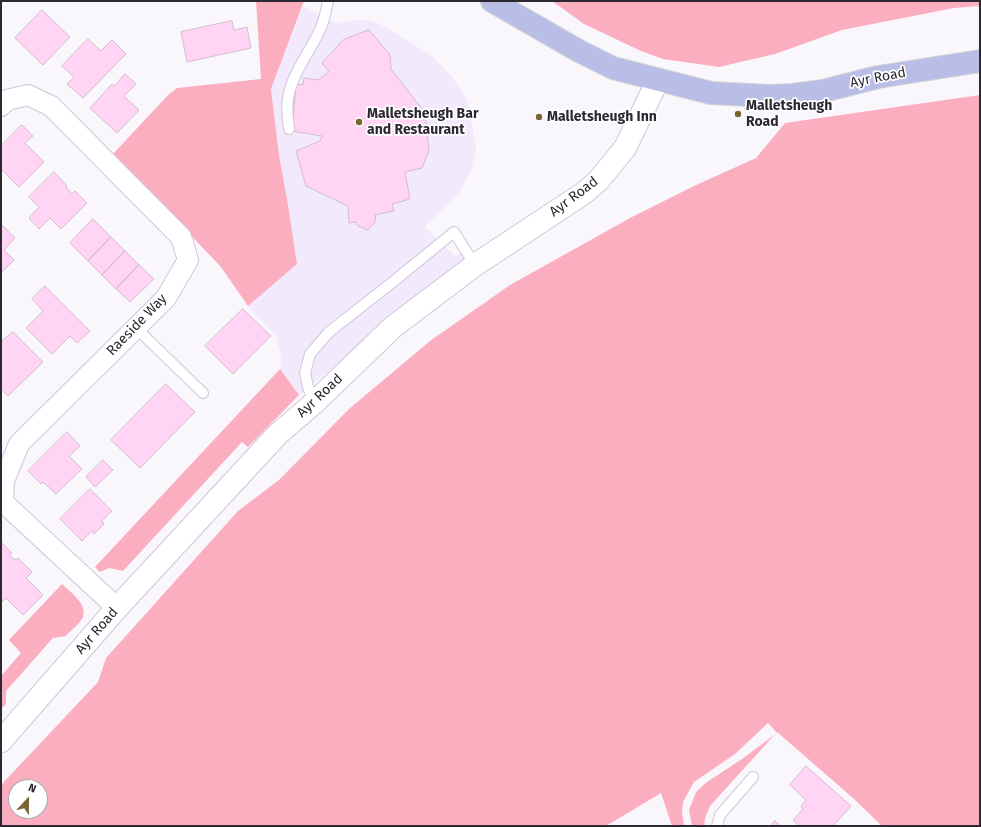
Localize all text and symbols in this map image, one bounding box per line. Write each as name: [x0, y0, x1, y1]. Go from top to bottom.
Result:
street label: Ayr Road: [849, 64, 907, 92]
place label: Malletsheugh Road: [746, 98, 832, 130]
place label: Malletsheugh Bar and Restaurant: [367, 106, 479, 138]
place label: Malletsheugh Inn: [547, 109, 657, 125]
marker: Malletsheugh Road: [733, 109, 743, 119]
marker: Malletsheugh Inn: [534, 112, 544, 122]
marker: Malletsheugh Bar and Restaurant: [354, 117, 364, 127]
street label: Ayr Road: [546, 173, 602, 221]
street label: Raeside Way: [103, 291, 171, 359]
street label: Ayr Road: [294, 371, 346, 421]
street label: Ayr Road: [72, 604, 122, 658]
north arrow: [8, 779, 48, 819]
text: N: [26, 781, 38, 796]

